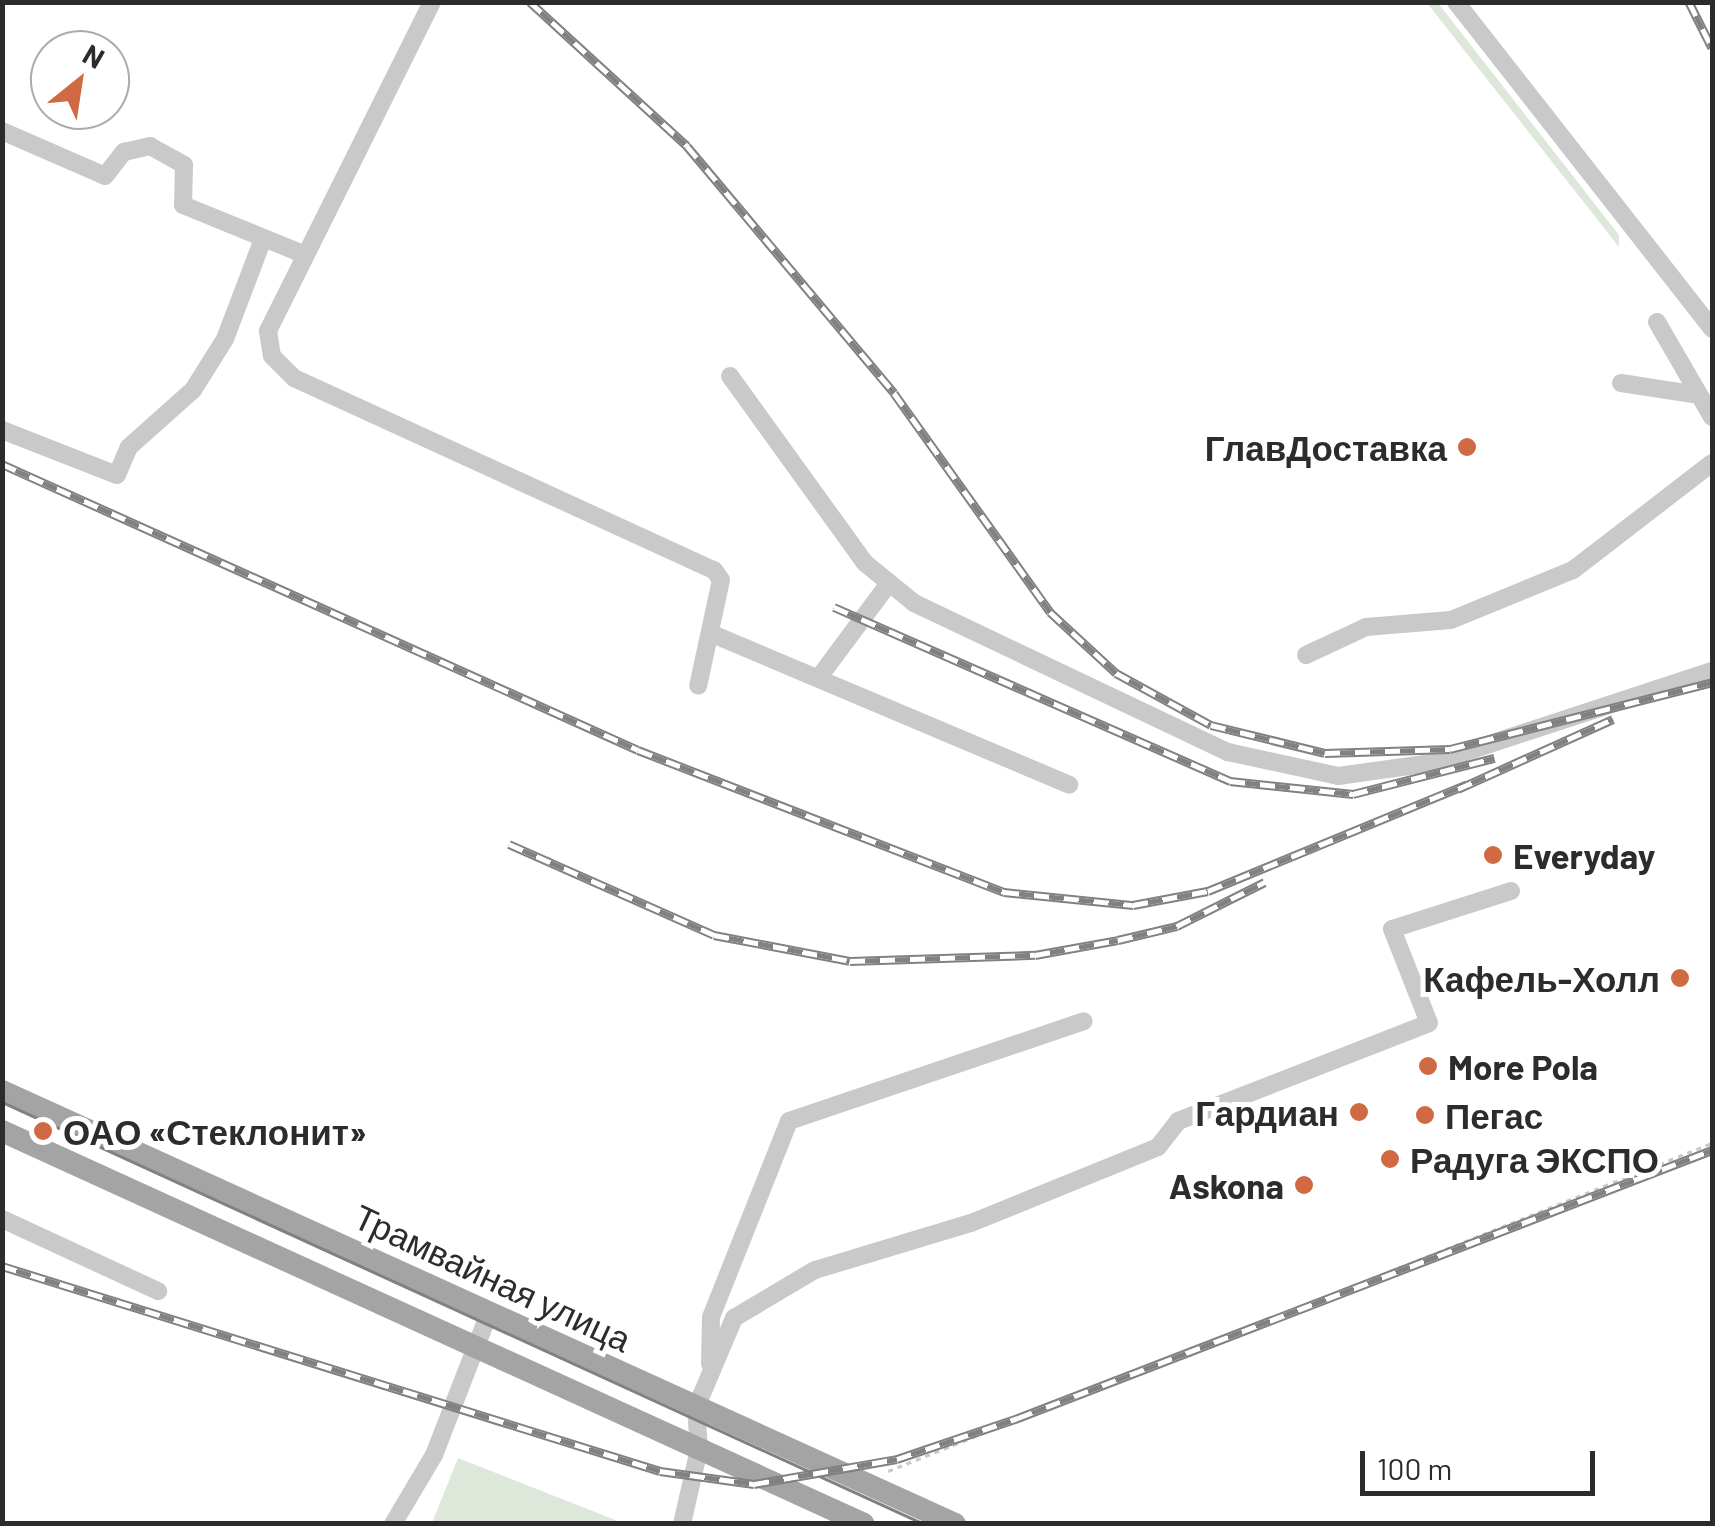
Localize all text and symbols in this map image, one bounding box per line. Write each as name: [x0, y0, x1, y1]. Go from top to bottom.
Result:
north arrow: [30, 30, 130, 130]
text: N: [77, 36, 111, 75]
place label: ГлавДоставка: [1205, 426, 1447, 468]
marker: ГлавДоставка: [1456, 436, 1478, 458]
place label: Everyday: [1513, 834, 1655, 876]
marker: Everyday: [1482, 844, 1504, 866]
place label: Кафель-Холл: [1423, 957, 1660, 999]
marker: Кафель-Холл: [1669, 967, 1691, 989]
place label: More Pola: [1448, 1045, 1598, 1087]
marker: More Pola: [1417, 1055, 1439, 1077]
place label: Гардиан: [1195, 1091, 1339, 1133]
place label: Пегас: [1445, 1094, 1543, 1136]
marker: Гардиан: [1348, 1101, 1370, 1123]
marker: Пегас: [1414, 1104, 1436, 1126]
place label: ОАО «Стеклонит»: [63, 1110, 367, 1152]
marker: ОАО «Стеклонит»: [32, 1120, 54, 1142]
place label: Радуга ЭКСПО: [1410, 1138, 1659, 1180]
marker: Радуга ЭКСПО: [1379, 1148, 1401, 1170]
place label: Askona: [1169, 1164, 1284, 1206]
marker: Askona: [1293, 1174, 1315, 1196]
street label: Трамвайная улица: [348, 1194, 638, 1360]
scale bar: [1365, 1431, 1600, 1493]
text: 100 m: [1377, 1450, 1452, 1486]

